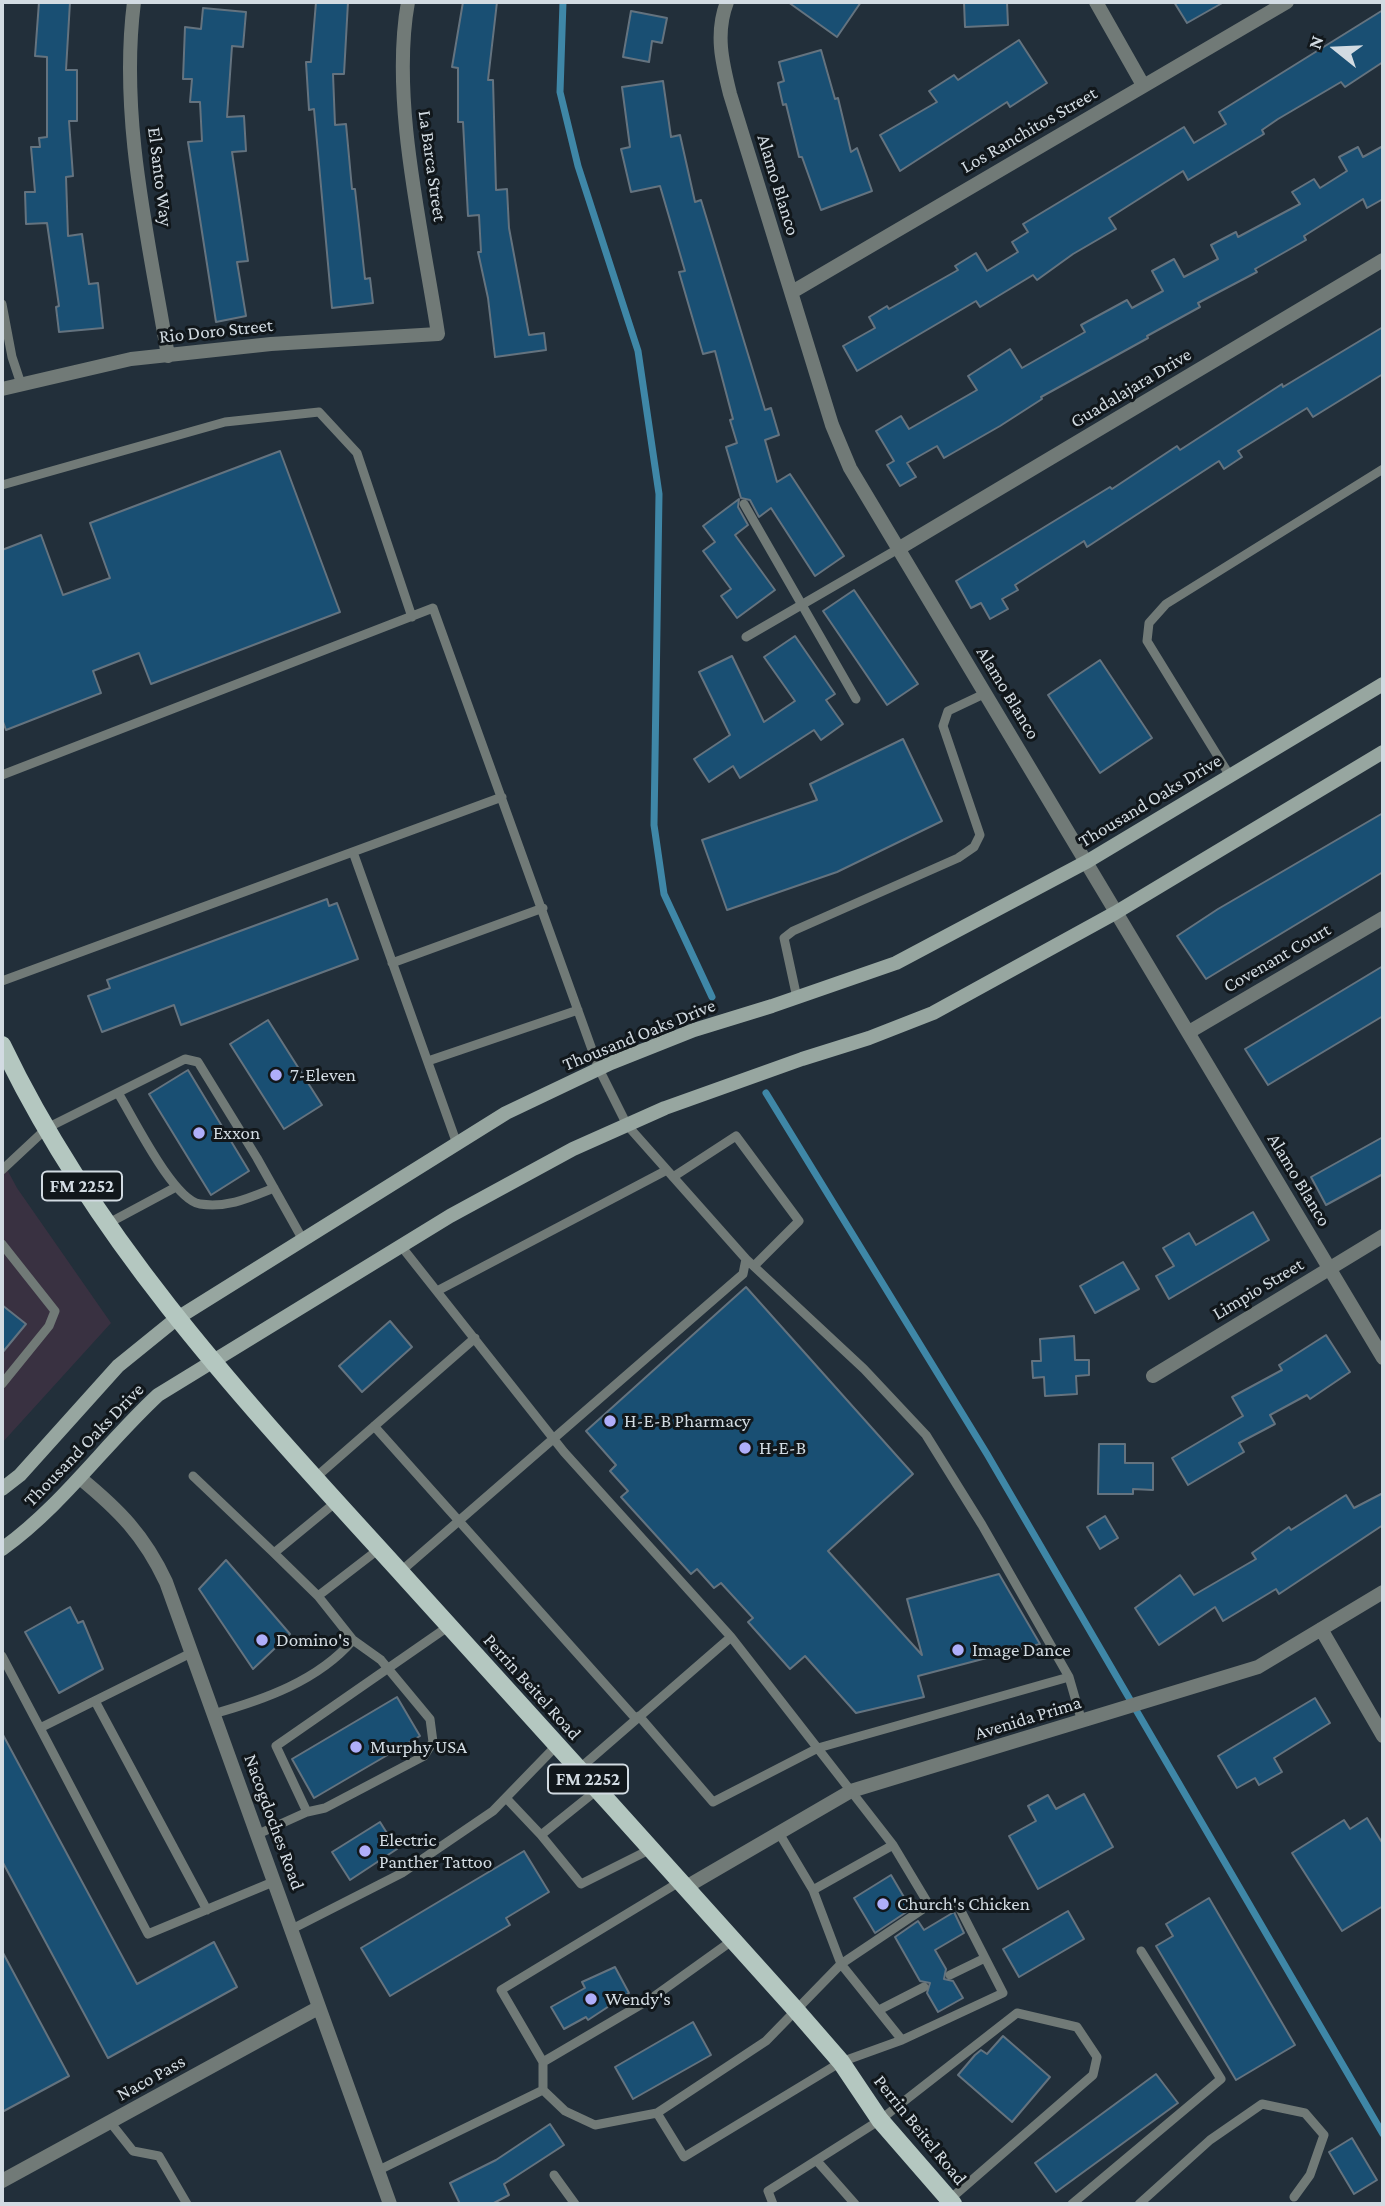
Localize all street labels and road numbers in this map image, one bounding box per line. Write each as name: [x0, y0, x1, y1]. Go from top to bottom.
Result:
street label: Los Ranchitos Street: [957, 82, 1101, 178]
street label: La Barca Street: [413, 109, 451, 223]
street label: El Santo Way: [143, 126, 177, 228]
street label: Alamo Blanco: [752, 132, 804, 238]
street label: Rio Doro Street: [158, 314, 274, 348]
street label: Guadalajara Drive: [1066, 343, 1196, 433]
street label: Alamo Blanco: [971, 642, 1045, 744]
street label: Thousand Oaks Drive: [1074, 749, 1226, 853]
street label: Covenant Court: [1219, 918, 1335, 998]
street label: Thousand Oaks Drive: [559, 994, 719, 1076]
street label: Alamo Blanco: [1262, 1129, 1336, 1231]
road number: FM 2252: [42, 1171, 122, 1200]
street label: Limpio Street: [1208, 1253, 1308, 1325]
street label: Thousand Oaks Drive: [19, 1378, 149, 1512]
street label: Perrin Beitel Road: [478, 1629, 586, 1745]
street label: Avenida Prima: [972, 1691, 1084, 1745]
street label: Nacogdoches Road: [239, 1751, 309, 1893]
road number: FM 2252: [548, 1764, 628, 1794]
street label: Naco Pass: [113, 2050, 189, 2106]
street label: Perrin Beitel Road: [869, 2070, 971, 2190]

